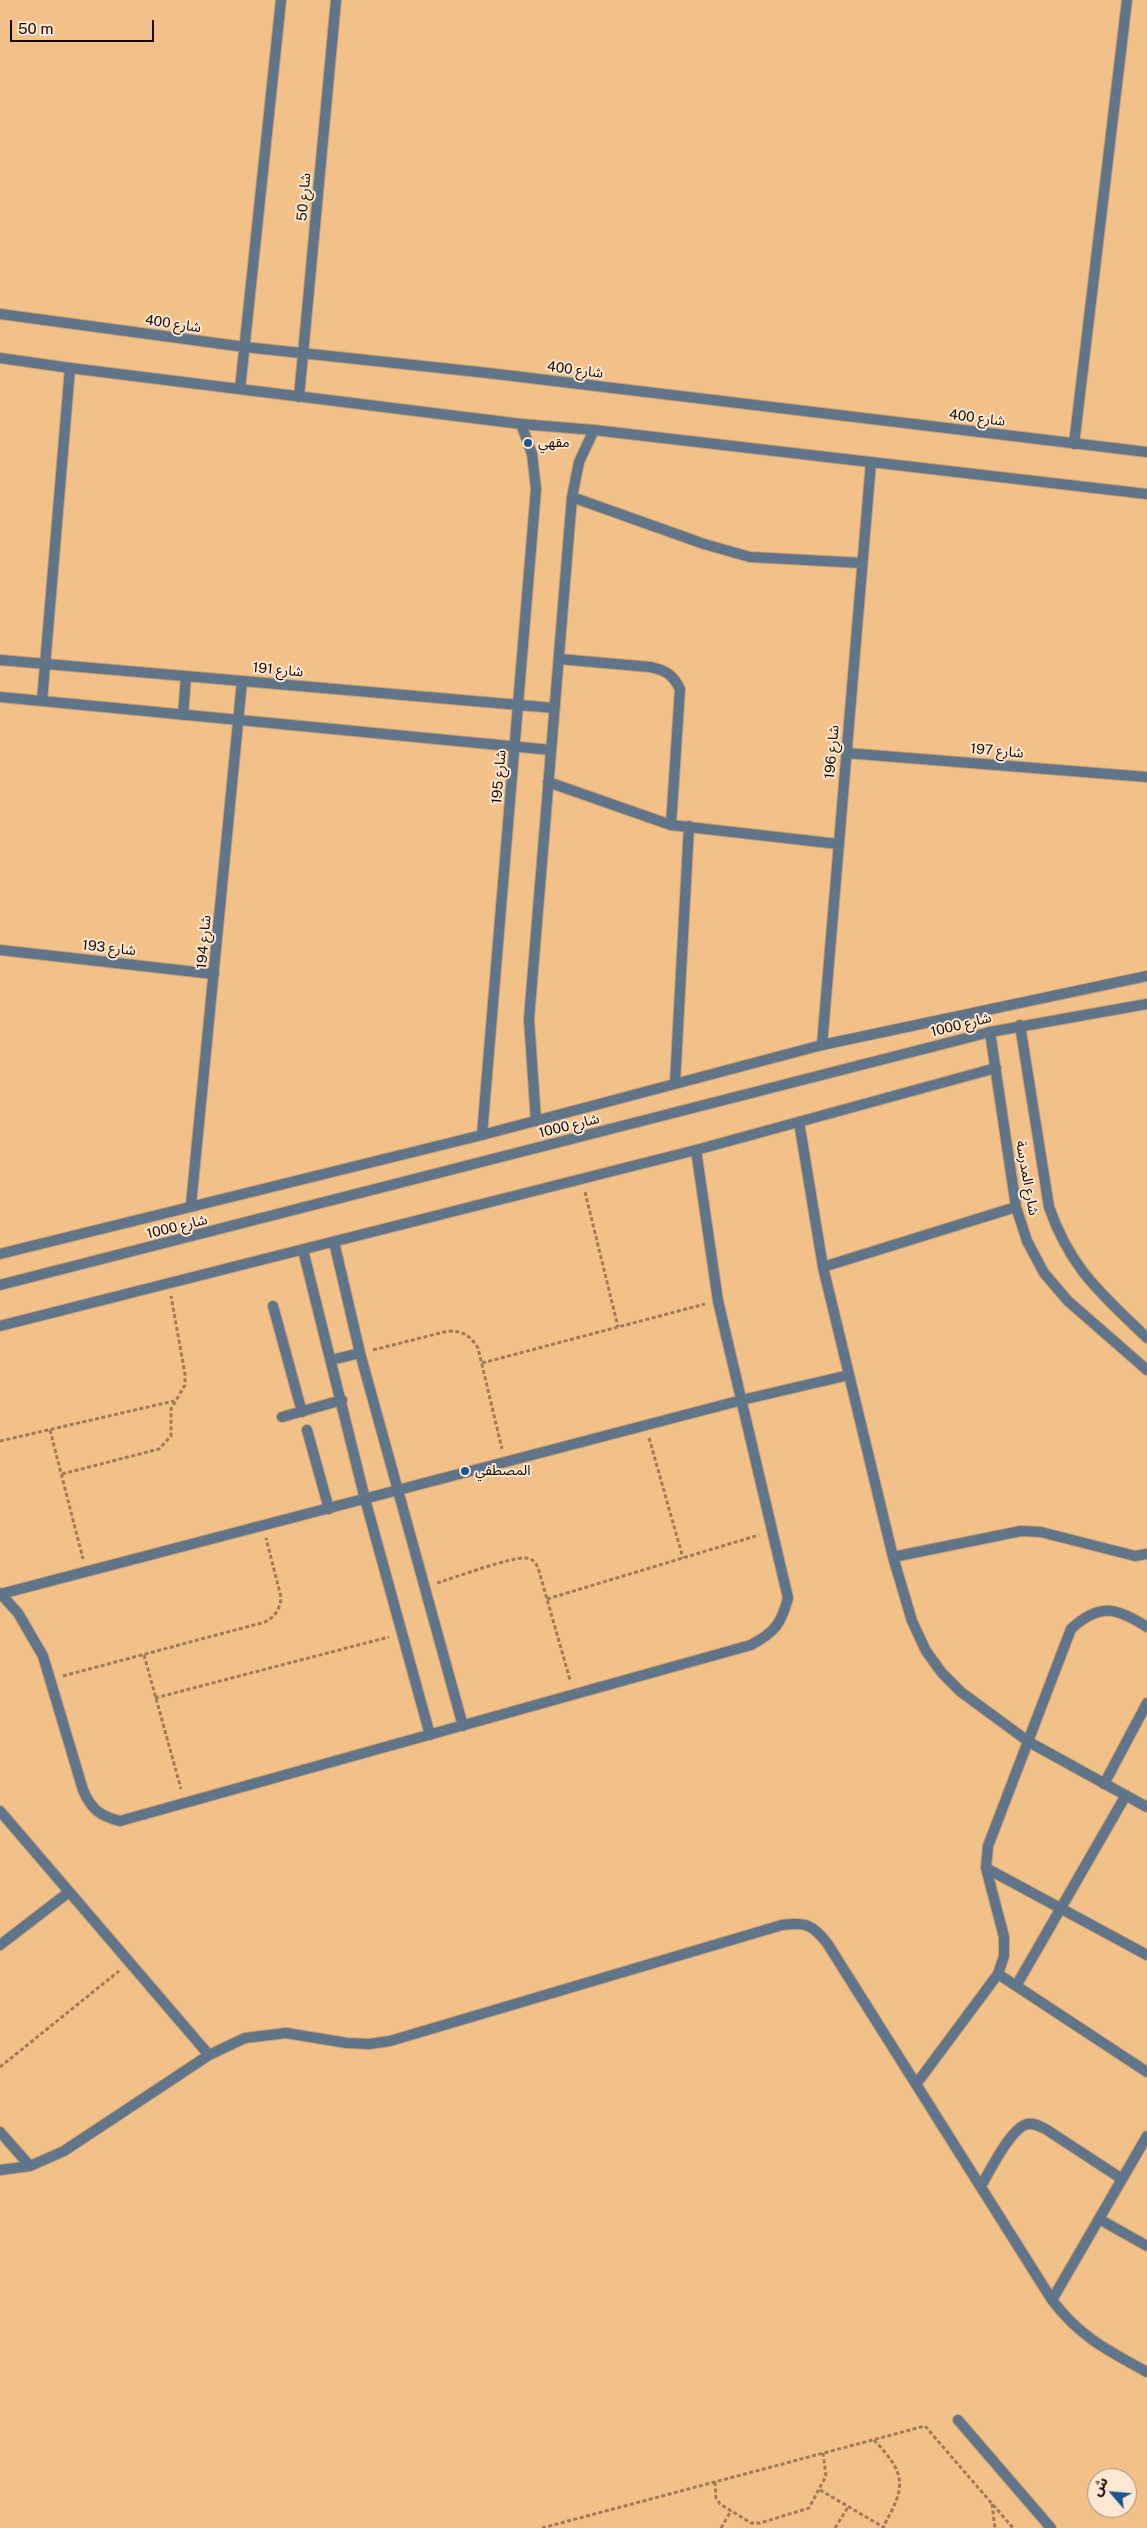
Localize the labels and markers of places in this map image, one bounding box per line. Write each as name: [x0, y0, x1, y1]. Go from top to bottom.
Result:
place label: مقهي: [538, 435, 570, 451]
marker: مقهي: [522, 437, 534, 449]
place label: المصطفي: [475, 1463, 531, 1479]
marker: المصطفي: [459, 1465, 471, 1477]

